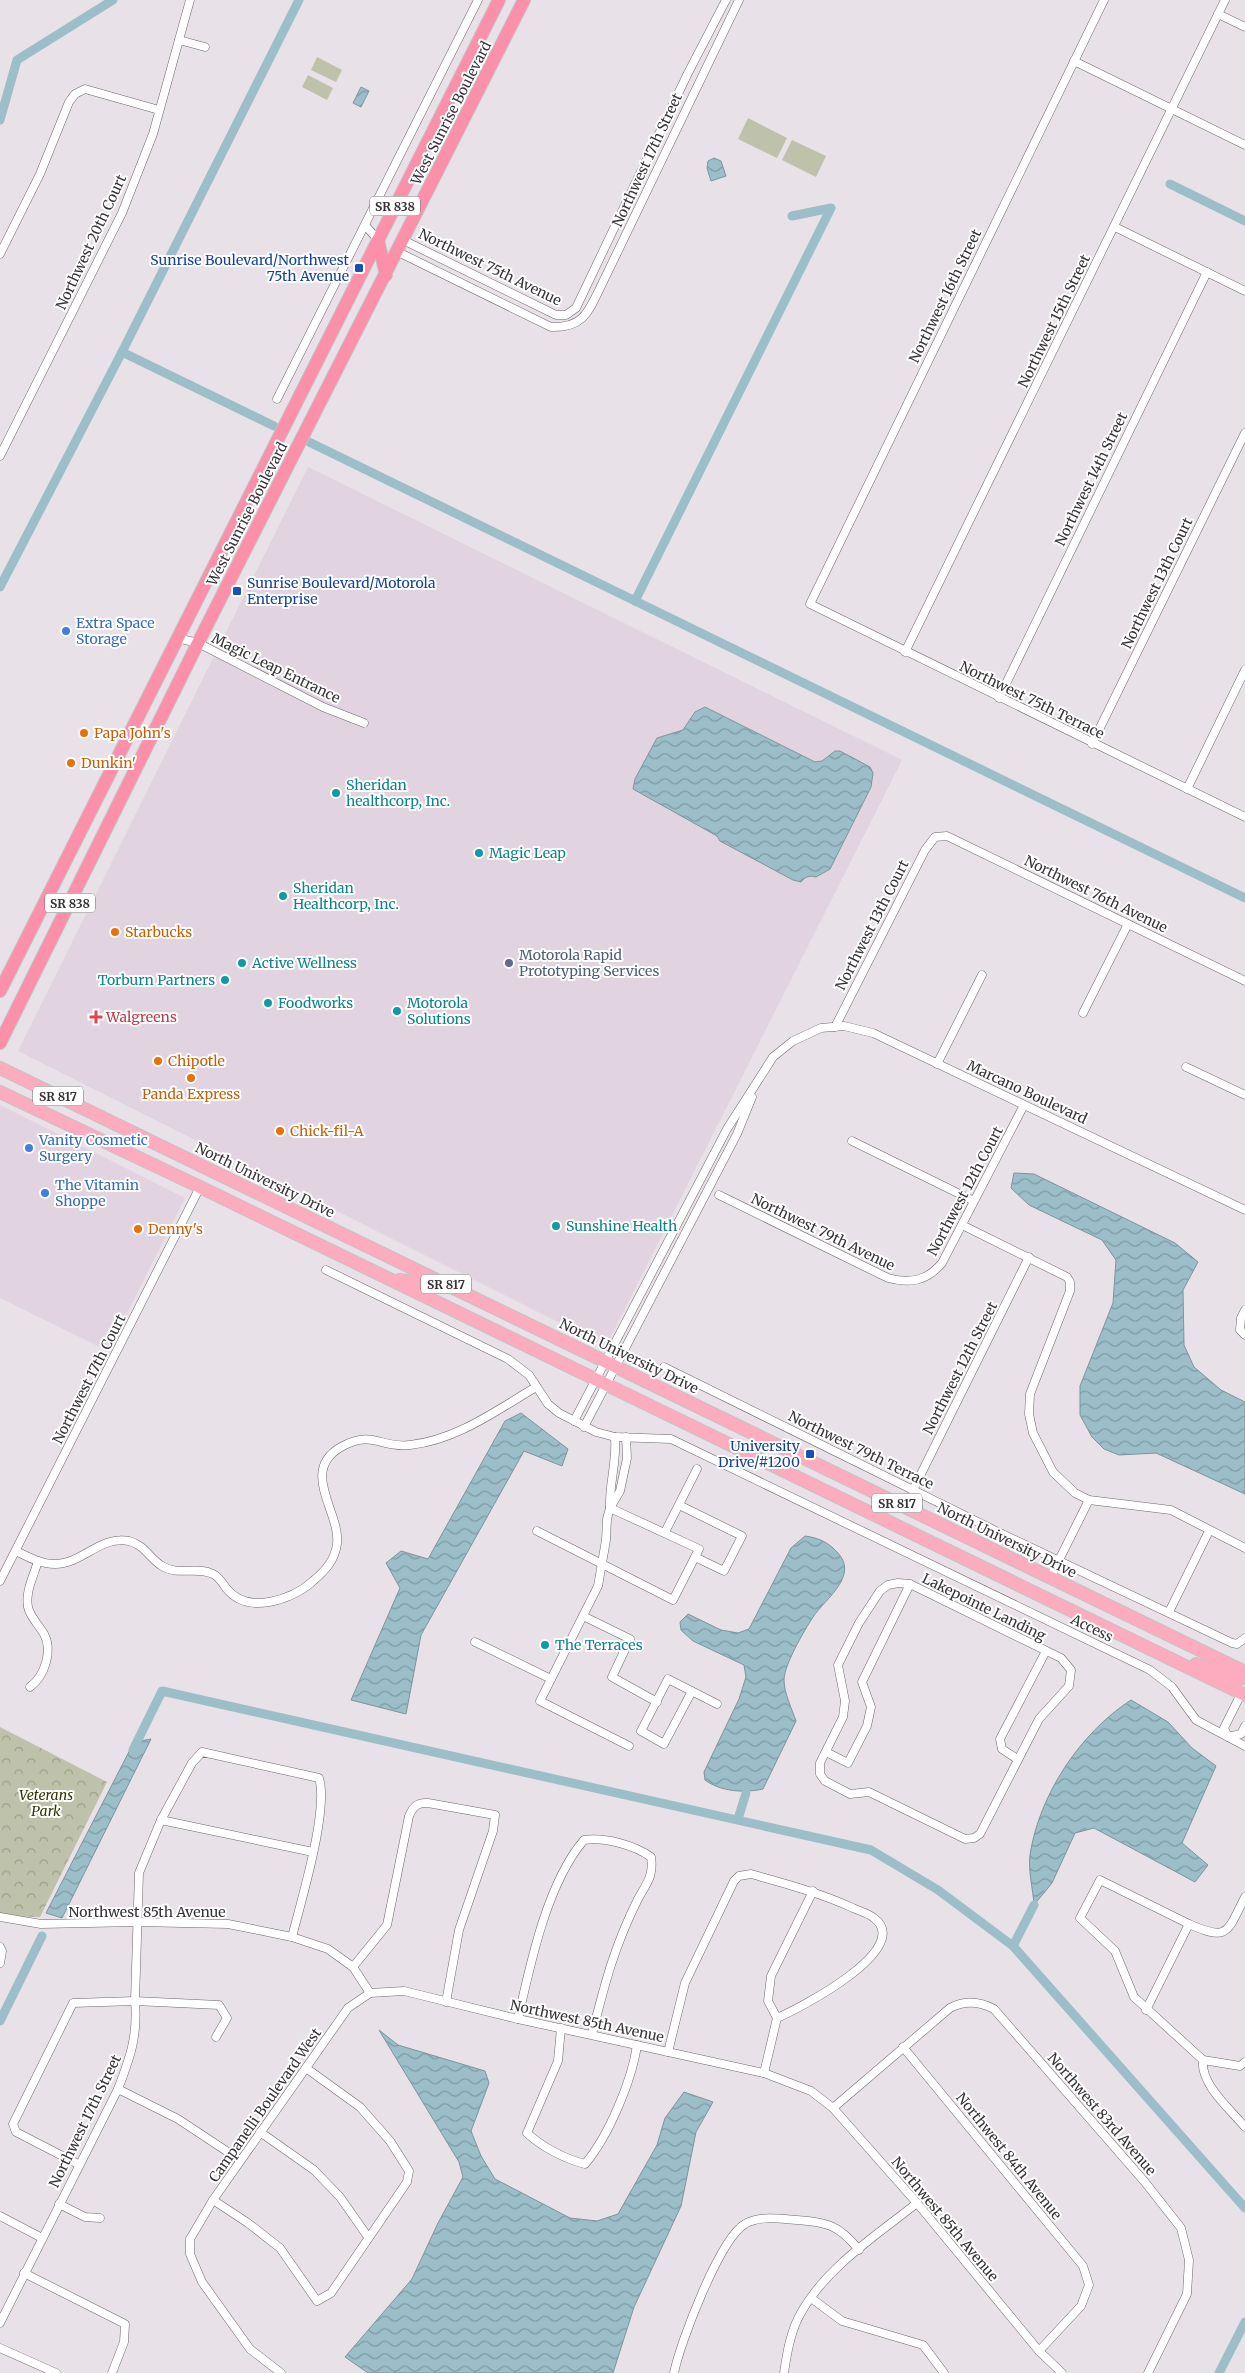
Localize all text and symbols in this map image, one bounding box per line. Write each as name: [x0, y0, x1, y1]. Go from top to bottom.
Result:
street label: West Sunrise Boulevard: [406, 38, 495, 189]
street label: Northwest 17th Street: [608, 90, 686, 230]
street label: Northwest 20th Court: [52, 171, 130, 312]
road number: SR 838: [370, 197, 420, 216]
street label: Northwest 75th Avenue: [416, 225, 564, 309]
street label: Northwest 16th Street: [905, 226, 985, 366]
place label: Sunrise Boulevard/Northwest 75th Avenue: [150, 251, 350, 285]
street label: Northwest 15th Street: [1014, 251, 1094, 391]
marker: Sunrise Boulevard/Northwest 75th Avenue: [353, 262, 365, 274]
street label: Northwest 14th Street: [1051, 409, 1131, 549]
street label: West Sunrise Boulevard: [202, 439, 291, 590]
street label: Northwest 13th Court: [1117, 514, 1197, 652]
place label: Sunrise Boulevard/Motorola Enterprise: [247, 574, 436, 608]
marker: Sunrise Boulevard/Motorola Enterprise: [231, 585, 243, 597]
place label: Extra Space Storage: [76, 614, 155, 648]
marker: Extra Space Storage: [60, 625, 72, 637]
street label: Magic Leap Entrance: [209, 629, 343, 707]
street label: Northwest 75th Terrace: [957, 657, 1107, 743]
place label: Papa John's: [94, 724, 171, 742]
marker: Papa John's: [78, 727, 90, 739]
place label: Dunkin': [81, 754, 136, 772]
marker: Dunkin': [65, 757, 77, 769]
place label: Sheridan healthcorp, Inc.: [346, 776, 450, 810]
marker: Sheridan healthcorp, Inc.: [330, 787, 342, 799]
place label: Magic Leap: [489, 844, 566, 862]
marker: Magic Leap: [473, 847, 485, 859]
street label: Northwest 76th Avenue: [1022, 852, 1170, 936]
street label: Northwest 13th Court: [831, 856, 913, 993]
place label: Sheridan Healthcorp, Inc.: [293, 879, 399, 913]
marker: Sheridan Healthcorp, Inc.: [277, 890, 289, 902]
road number: SR 838: [45, 894, 95, 912]
place label: Starbucks: [125, 923, 192, 941]
marker: Starbucks: [109, 926, 121, 938]
place label: Motorola Rapid Prototyping Services: [519, 946, 659, 980]
place label: Active Wellness: [251, 954, 357, 972]
marker: Active Wellness: [236, 957, 248, 969]
marker: Motorola Rapid Prototyping Services: [503, 957, 515, 969]
place label: Torburn Partners: [98, 971, 215, 989]
marker: Torburn Partners: [219, 974, 231, 986]
place label: Foodworks: [278, 994, 353, 1012]
place label: Motorola Solutions: [407, 994, 471, 1028]
marker: Foodworks: [262, 997, 274, 1009]
marker: Motorola Solutions: [391, 1005, 403, 1017]
place label: Walgreens: [105, 1008, 177, 1026]
marker: Walgreens: [90, 1011, 102, 1023]
place label: Chipotle: [168, 1052, 225, 1070]
marker: Chipotle: [152, 1055, 164, 1067]
street label: Marcano Boulevard: [964, 1056, 1091, 1128]
marker: Panda Express: [185, 1072, 197, 1084]
place label: Panda Express: [142, 1085, 240, 1103]
road number: SR 817: [33, 1086, 83, 1106]
place label: Chick-fil-A: [290, 1122, 364, 1140]
street label: Northwest 12th Court: [923, 1123, 1007, 1259]
marker: Chick-fil-A: [274, 1125, 286, 1137]
place label: Vanity Cosmetic Surgery: [38, 1131, 148, 1165]
street label: North University Drive: [193, 1138, 337, 1222]
marker: Vanity Cosmetic Surgery: [23, 1142, 35, 1154]
place label: The Vitamin Shoppe: [55, 1176, 139, 1210]
marker: The Vitamin Shoppe: [39, 1187, 51, 1199]
street label: Northwest 79th Avenue: [748, 1189, 898, 1275]
place label: Sunshine Health: [566, 1217, 677, 1235]
place label: Denny's: [148, 1220, 203, 1238]
marker: Sunshine Health: [550, 1220, 562, 1232]
marker: Denny's: [132, 1223, 144, 1235]
road number: SR 817: [421, 1274, 471, 1294]
street label: Northwest 12th Street: [919, 1298, 1002, 1437]
street label: Northwest 17th Court: [48, 1311, 130, 1447]
street label: North University Drive: [557, 1314, 701, 1398]
street label: Northwest 79th Terrace: [785, 1407, 937, 1493]
place label: University Drive/#1200: [718, 1437, 801, 1471]
marker: University Drive/#1200: [804, 1448, 816, 1460]
road number: SR 817: [872, 1494, 922, 1512]
street label: North University Drive: [935, 1498, 1079, 1582]
street label: Lakepointe Landing: [919, 1569, 1049, 1645]
street label: Access: [1067, 1610, 1116, 1646]
place label: The Terraces: [555, 1636, 643, 1654]
marker: The Terraces: [539, 1639, 551, 1651]
park label: Veterans Park: [19, 1786, 73, 1820]
street label: Northwest 85th Avenue: [69, 1903, 225, 1921]
street label: Northwest 85th Avenue: [508, 1996, 666, 2046]
street label: Campanelli Boulevard West: [205, 2024, 325, 2186]
street label: Northwest 83rd Avenue: [1044, 2049, 1160, 2179]
street label: Northwest 17th Street: [45, 2051, 125, 2190]
street label: Northwest 84th Avenue: [952, 2089, 1066, 2223]
street label: Northwest 85th Avenue: [888, 2153, 1002, 2285]

